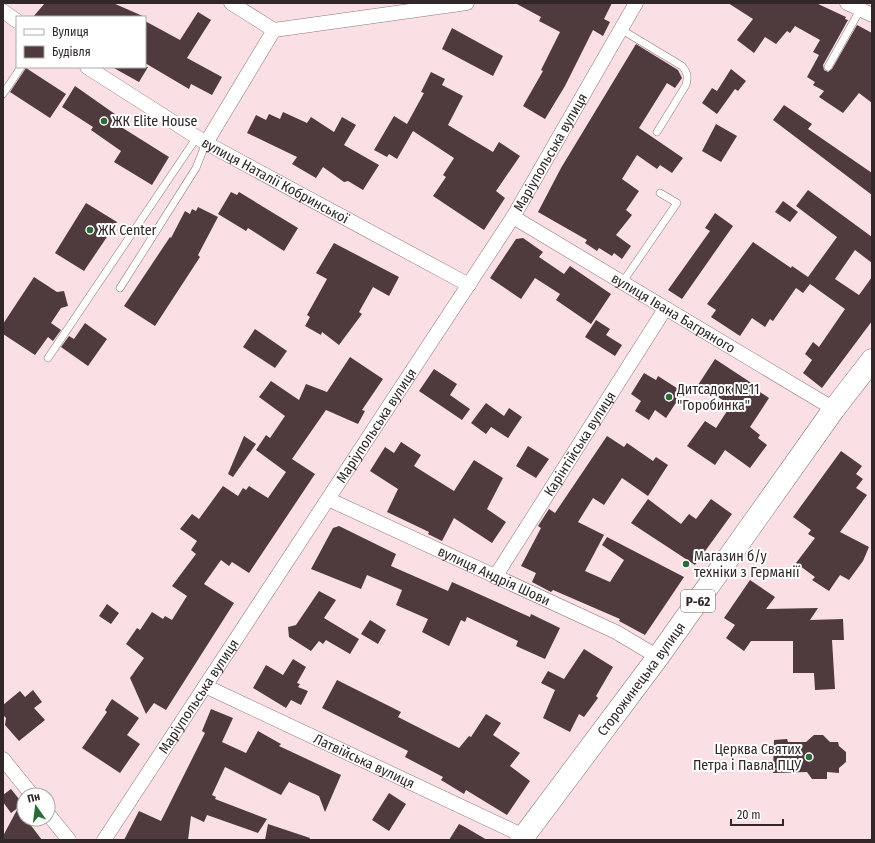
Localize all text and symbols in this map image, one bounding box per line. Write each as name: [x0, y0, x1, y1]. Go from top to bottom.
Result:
legend: [16, 16, 146, 68]
text: Вулиця: [52, 25, 89, 39]
text: Будівля: [52, 45, 91, 59]
street label: Маріупольська вулиця: [510, 90, 591, 215]
place label: ЖК Elite House: [112, 113, 198, 130]
marker: ЖК Elite House: [99, 116, 109, 126]
street label: вулиця Наталії Кобринської: [198, 134, 352, 228]
place label: ЖК Center: [98, 222, 157, 239]
marker: ЖК Center: [85, 225, 95, 235]
street label: вулиця Івана Багряного: [608, 270, 738, 357]
street label: Маріупольська вулиця: [333, 365, 420, 486]
place label: Дитсадок №11 "Горобинка": [676, 381, 759, 414]
street label: Карінтійська вулиця: [541, 388, 620, 499]
marker: Дитсадок №11 "Горобинка": [664, 392, 674, 402]
street label: вулиця Андрія Шови: [435, 543, 553, 609]
place label: Магазин б/у техніки з Германії: [694, 548, 800, 581]
marker: Магазин б/у техніки з Германії: [681, 559, 691, 569]
road number: Р-62: [681, 590, 715, 612]
street label: Сторожинецька вулиця: [594, 619, 689, 739]
street label: Маріупольська вулиця: [155, 636, 243, 757]
street label: Латвійська вулиця: [311, 730, 417, 792]
place label: Церква Святих Петра і Павла ПЦУ: [693, 741, 802, 774]
marker: Церква Святих Петра і Павла ПЦУ: [804, 752, 814, 762]
north arrow: [16, 787, 56, 827]
text: Пн: [26, 790, 41, 806]
scale bar: [731, 801, 783, 827]
text: 20 m: [737, 808, 761, 822]

